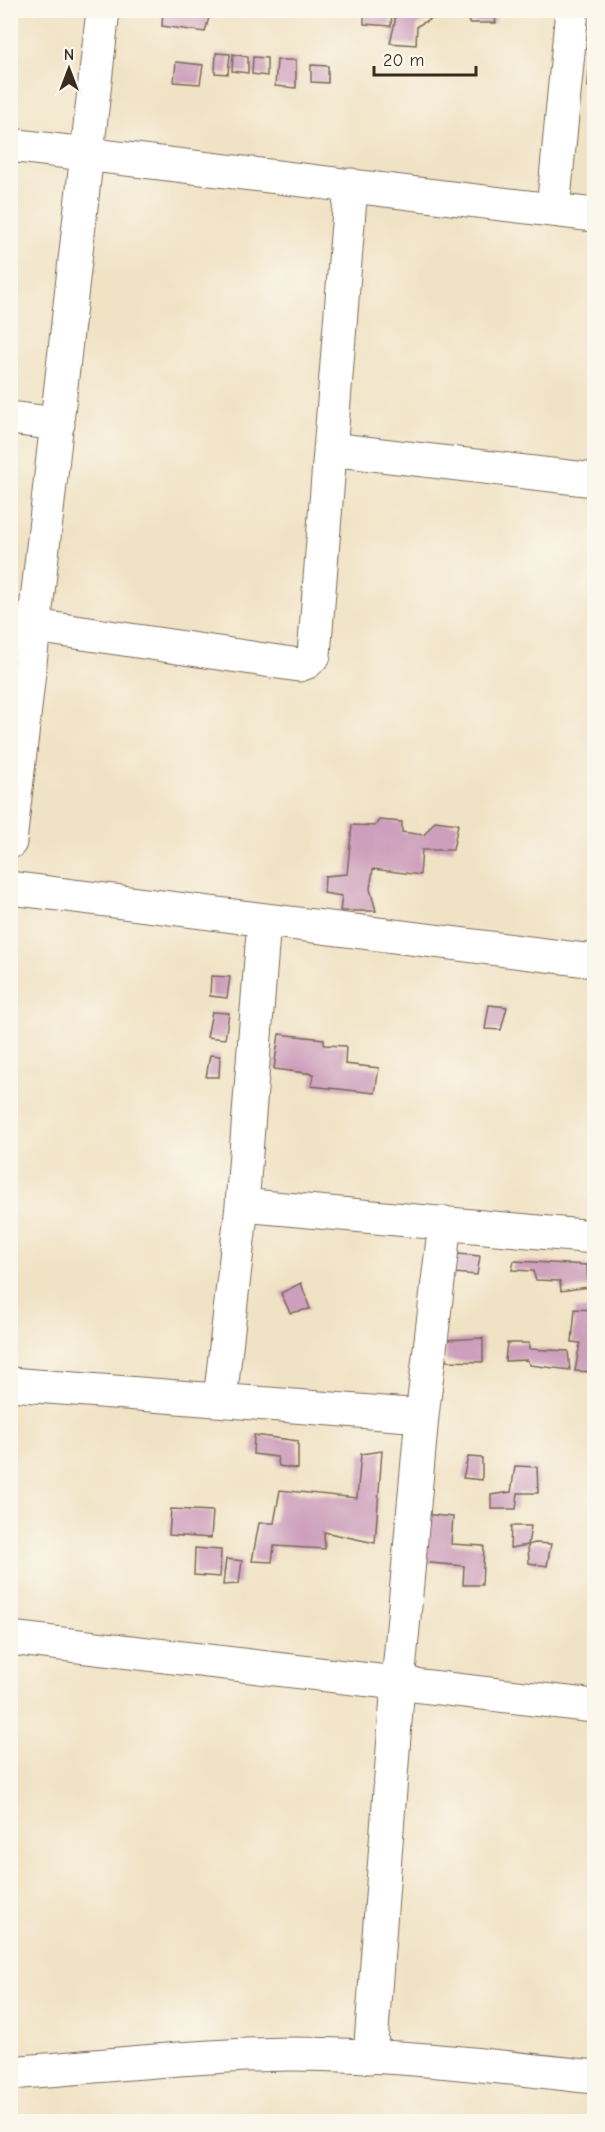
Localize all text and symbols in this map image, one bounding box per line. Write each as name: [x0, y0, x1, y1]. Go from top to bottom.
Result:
north arrow: [39, 39, 99, 99]
scale bar: [374, 39, 476, 77]
text: N: [64, 46, 74, 64]
text: 20 m: [383, 50, 424, 71]

